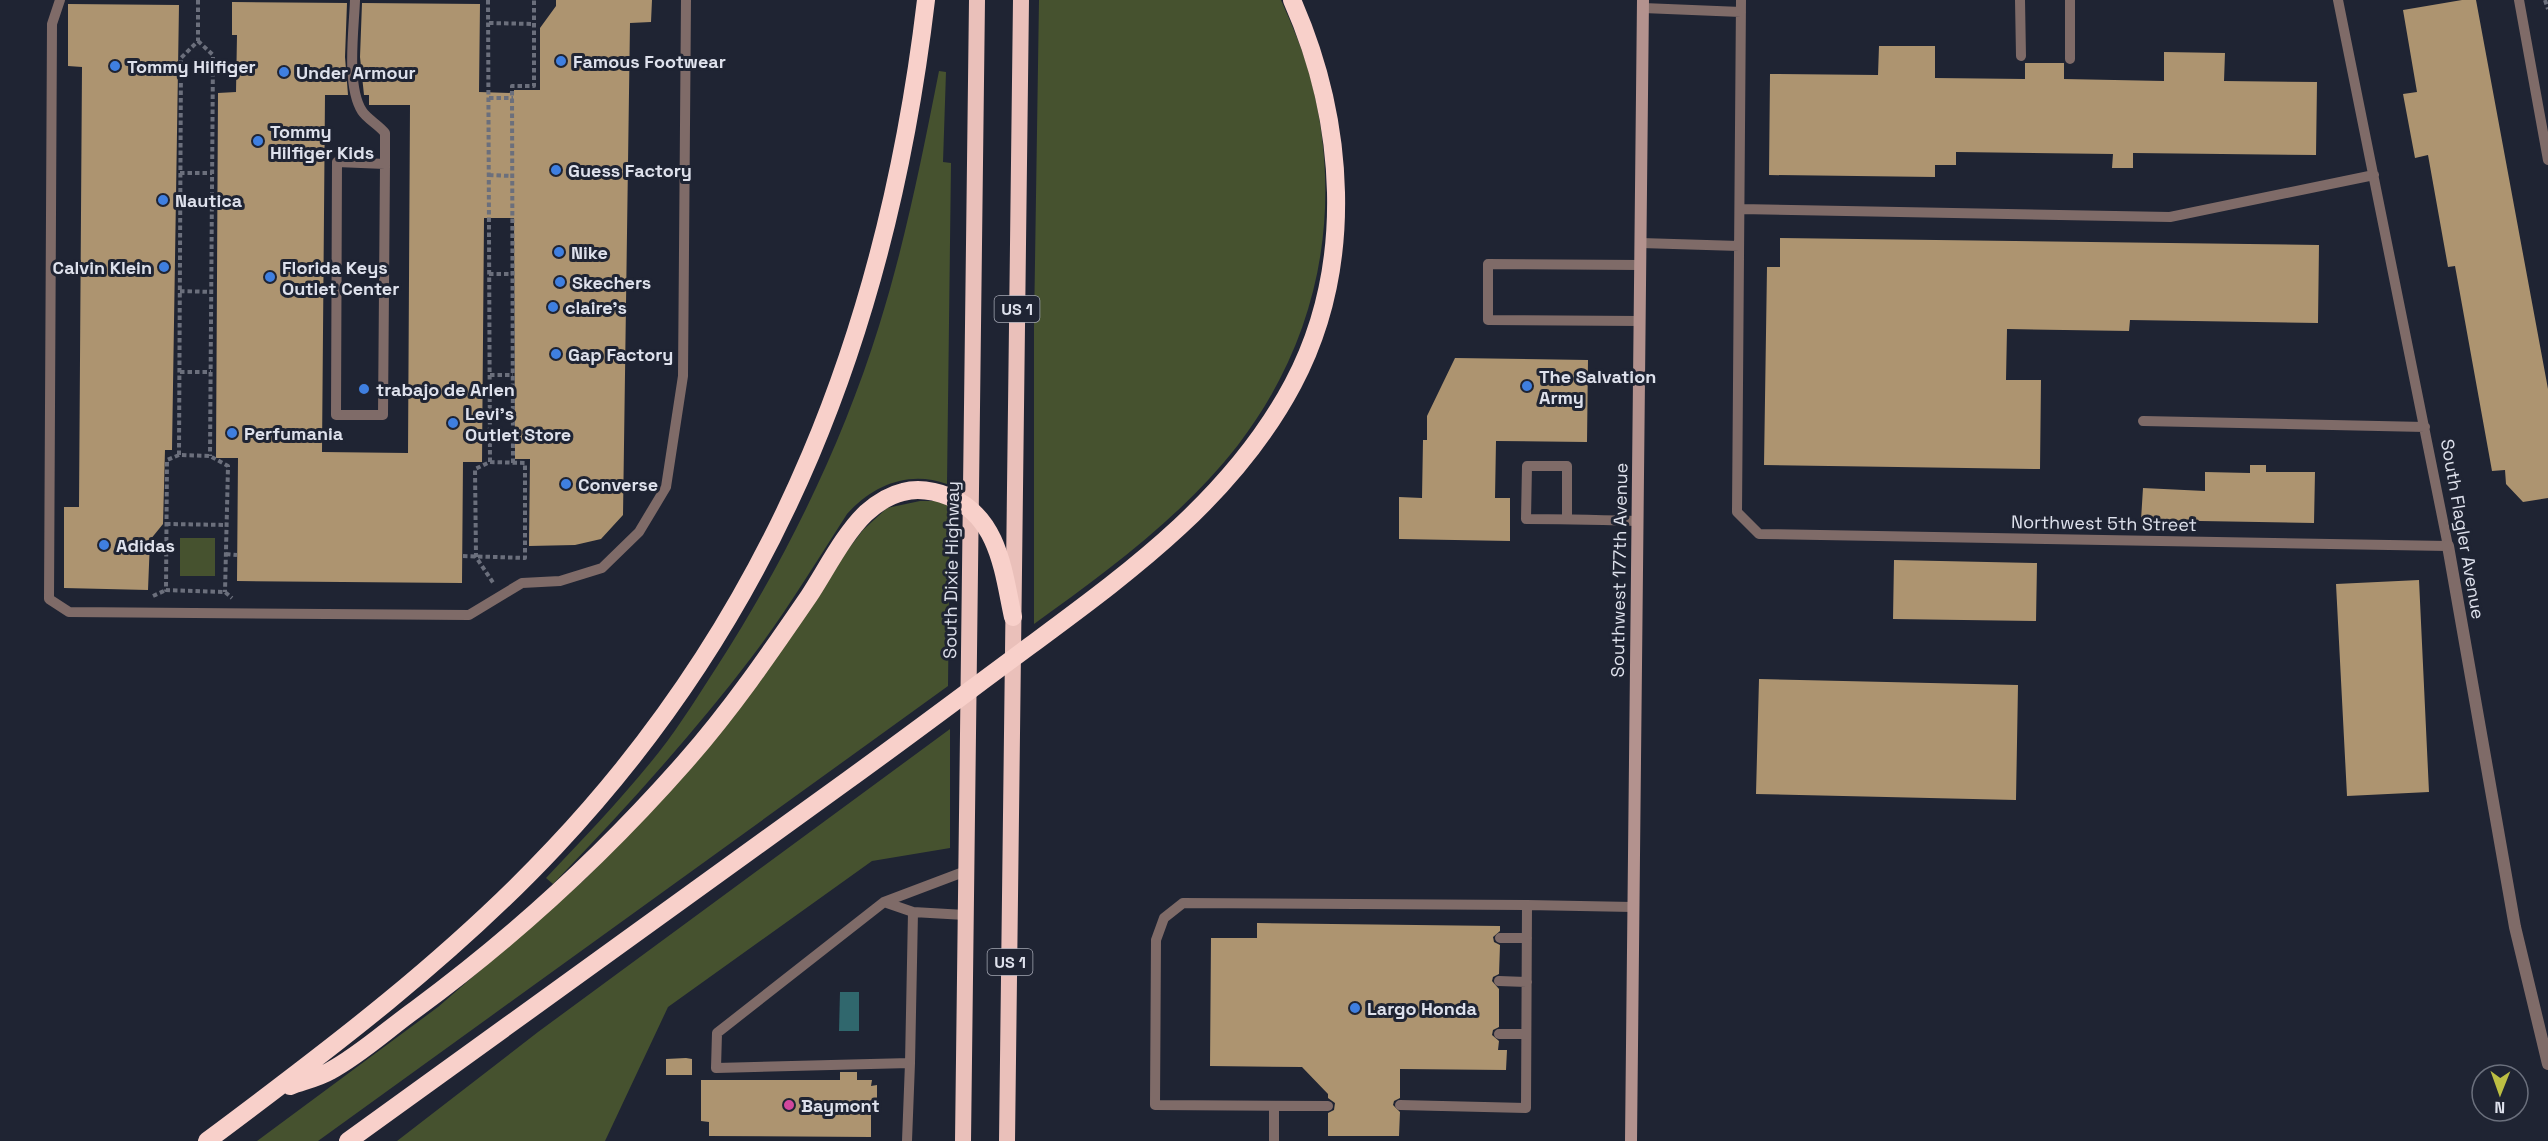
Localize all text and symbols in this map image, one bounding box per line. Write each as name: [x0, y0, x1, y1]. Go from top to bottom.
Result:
place label: Famous Footwear: [573, 50, 726, 73]
marker: Famous Footwear: [554, 54, 568, 68]
place label: Tommy Hilfiger: [127, 55, 256, 78]
marker: Tommy Hilfiger: [108, 59, 122, 73]
place label: Under Armour: [296, 61, 416, 84]
marker: Under Armour: [277, 65, 291, 79]
place label: Tommy Hilfiger Kids: [270, 120, 374, 164]
marker: Tommy Hilfiger Kids: [251, 134, 265, 148]
place label: Guess Factory: [568, 159, 692, 182]
marker: Guess Factory: [549, 163, 563, 177]
place label: Nautica: [175, 189, 243, 212]
marker: Nautica: [156, 193, 170, 207]
place label: Nike: [571, 241, 608, 264]
marker: Nike: [552, 245, 566, 259]
place label: Calvin Klein: [53, 256, 152, 279]
place label: Florida Keys Outlet Center: [282, 256, 399, 300]
marker: Calvin Klein: [157, 260, 171, 274]
marker: Florida Keys Outlet Center: [263, 270, 277, 284]
place label: Skechers: [572, 271, 651, 294]
marker: Skechers: [553, 275, 567, 289]
place label: claire's: [565, 296, 627, 319]
road number: US 1: [994, 296, 1040, 322]
marker: claire's: [546, 300, 560, 314]
place label: Gap Factory: [568, 343, 673, 366]
marker: Gap Factory: [549, 347, 563, 361]
place label: The Salvation Army: [1539, 365, 1656, 409]
place label: trabajo de Arlen: [376, 378, 515, 401]
marker: The Salvation Army: [1520, 379, 1534, 393]
marker: trabajo de Arlen: [357, 382, 371, 396]
place label: Levi's Outlet Store: [465, 402, 571, 446]
marker: Levi's Outlet Store: [446, 416, 460, 430]
place label: Perfumania: [244, 422, 344, 445]
marker: Perfumania: [225, 426, 239, 440]
street label: South Flagler Avenue: [2436, 437, 2490, 621]
street label: Southwest 177th Avenue: [1606, 463, 1632, 677]
place label: Converse: [578, 473, 658, 496]
marker: Converse: [559, 477, 573, 491]
street label: South Dixie Highway: [938, 481, 964, 659]
street label: Northwest 5th Street: [2011, 510, 2197, 536]
place label: Adidas: [116, 534, 175, 557]
marker: Adidas: [97, 538, 111, 552]
road number: US 1: [988, 949, 1032, 975]
place label: Largo Honda: [1367, 997, 1477, 1020]
marker: Largo Honda: [1348, 1001, 1362, 1015]
north arrow: [2470, 1063, 2530, 1123]
place label: Baymont: [801, 1094, 880, 1117]
text: N: [2494, 1097, 2505, 1118]
marker: Baymont: [782, 1098, 796, 1112]

